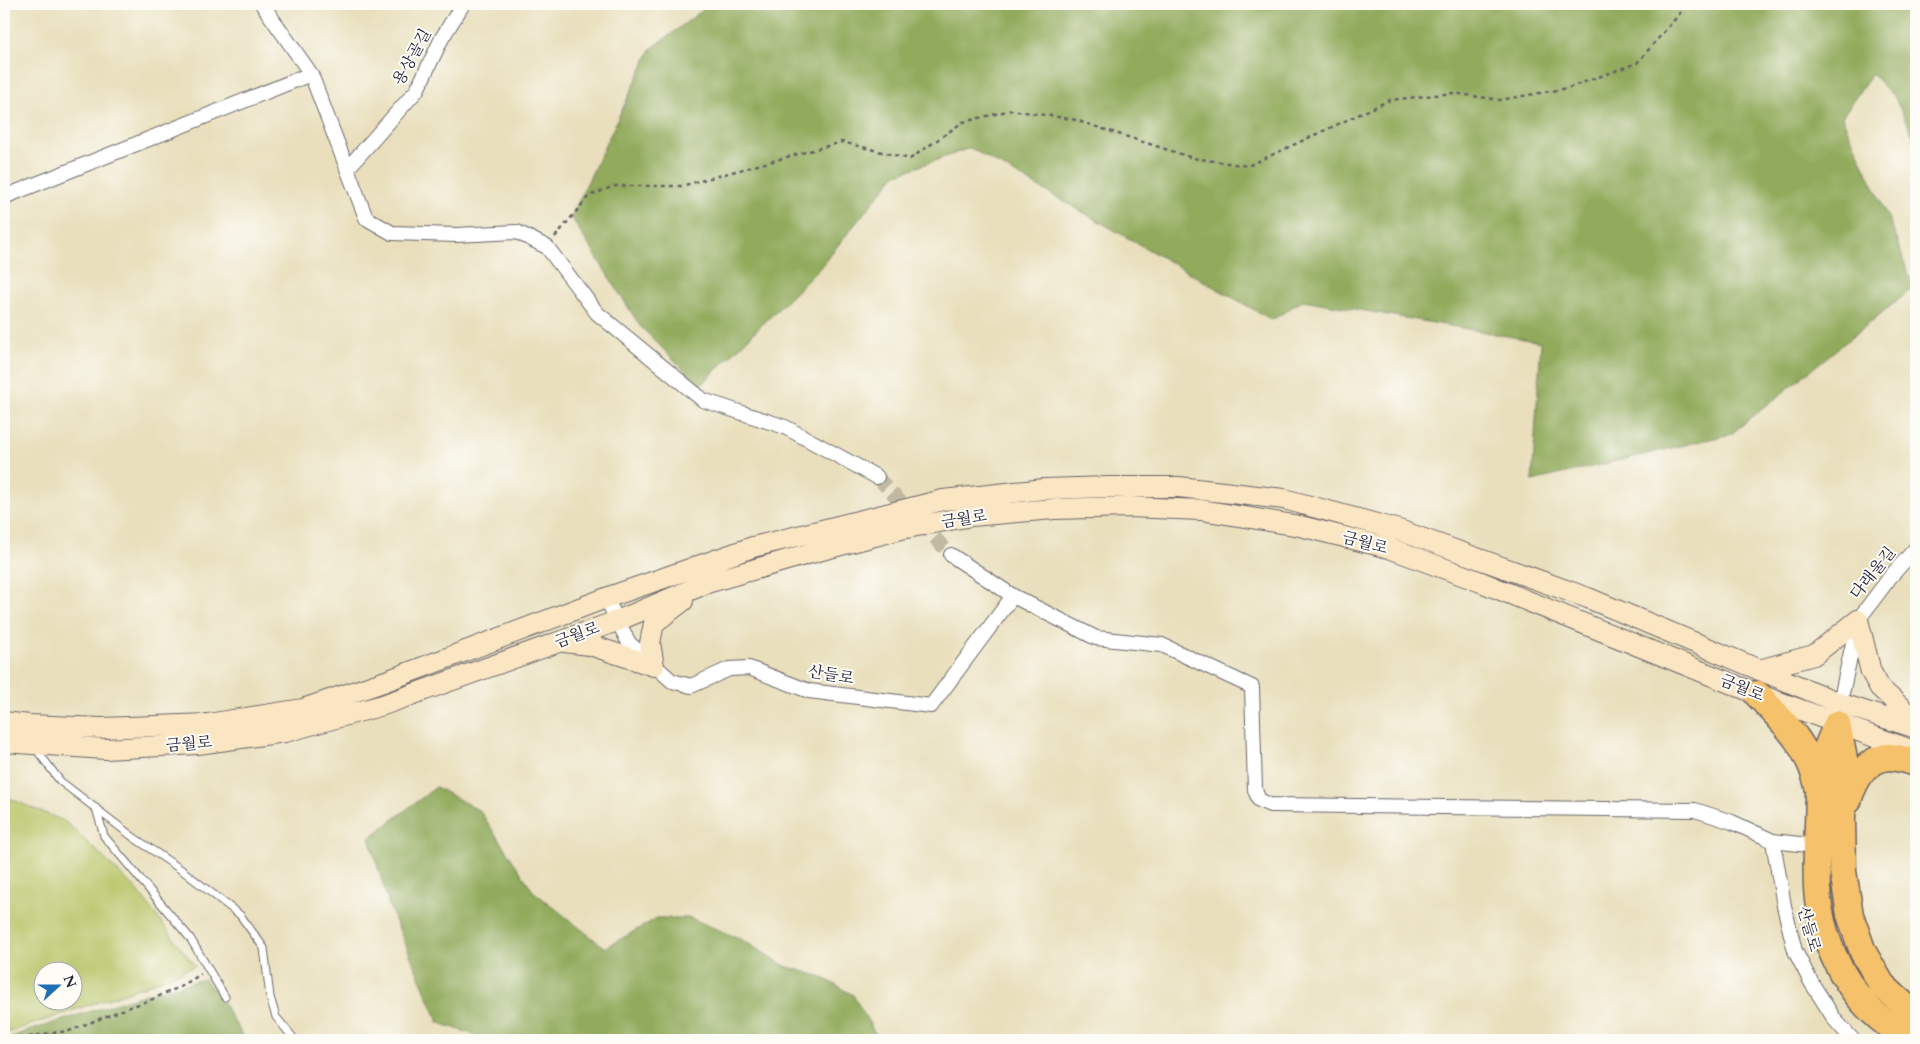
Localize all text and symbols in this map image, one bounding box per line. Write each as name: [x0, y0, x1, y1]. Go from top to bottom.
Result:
street label: 용상골길: [387, 25, 437, 89]
street label: 금월로: [939, 504, 989, 533]
street label: 금월로: [1340, 526, 1391, 560]
street label: 다래울길: [1845, 542, 1901, 604]
street label: 금월로: [551, 617, 603, 653]
street label: 산들로: [806, 660, 856, 690]
street label: 금월로: [1716, 669, 1768, 707]
street label: 금월로: [165, 731, 214, 757]
street label: 산들로: [1792, 904, 1826, 955]
north arrow: [32, 962, 82, 1012]
text: N: [59, 972, 81, 991]

